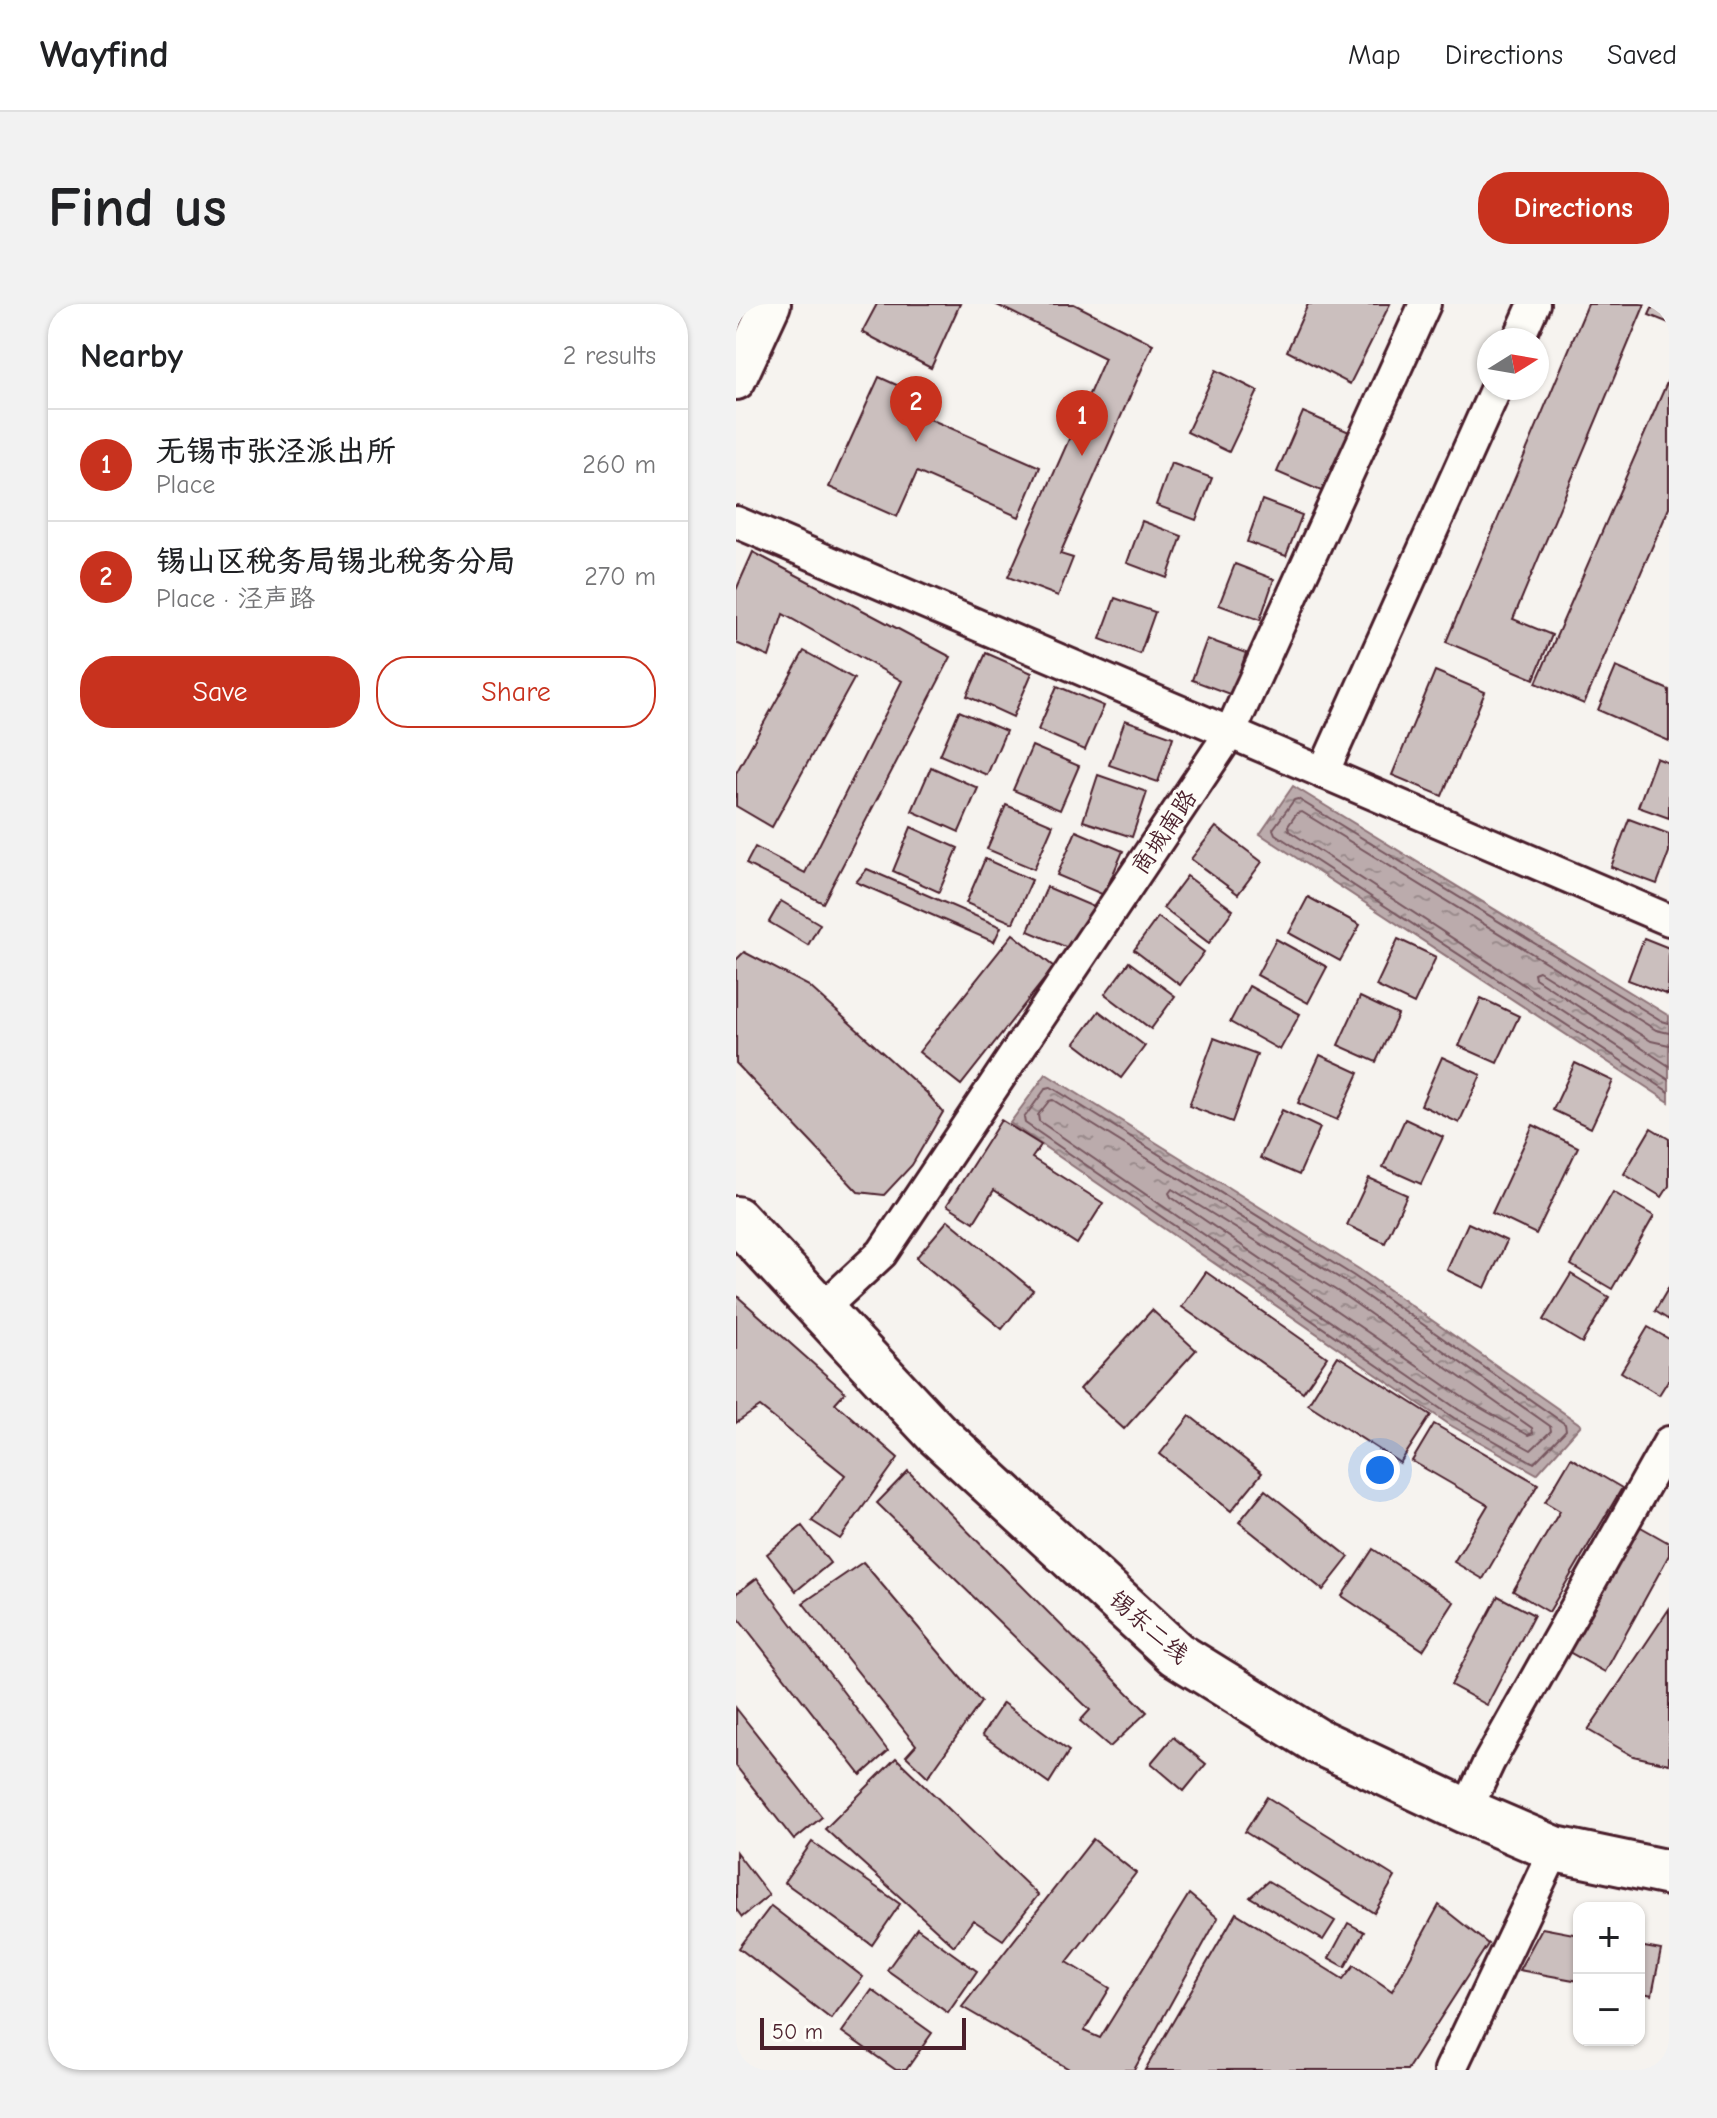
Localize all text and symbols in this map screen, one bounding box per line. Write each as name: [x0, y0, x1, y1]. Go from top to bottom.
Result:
text: Wayfind: [40, 33, 169, 77]
text: Map: [1348, 39, 1401, 71]
text: Directions: [1445, 39, 1563, 71]
text: Saved: [1607, 39, 1677, 71]
button: Directions: [1478, 172, 1669, 244]
text: Find us: [48, 176, 227, 240]
north arrow: [1477, 328, 1549, 400]
text: Nearby: [80, 336, 183, 376]
text: 2 results: [563, 341, 656, 371]
pin: 2: [890, 376, 942, 442]
pin: 1: [1056, 390, 1108, 456]
text: 无锡市张泾派出所: [156, 434, 396, 469]
text: 1: [101, 450, 111, 480]
text: 260 m: [582, 450, 656, 480]
text: Place: [156, 470, 215, 500]
text: 锡山区税务局锡北税务分局: [156, 544, 516, 579]
text: 2: [100, 562, 112, 592]
text: 270 m: [584, 562, 656, 592]
text: Place · 泾声路: [156, 584, 315, 614]
button: Save: [80, 656, 360, 728]
button: Share: [376, 656, 656, 728]
street label: 商城南路: [1126, 784, 1202, 880]
your location: [1360, 1450, 1400, 1490]
street label: 锡东二线: [1104, 1585, 1194, 1669]
map controls: [1573, 1902, 1645, 2046]
button: +: [1573, 1902, 1645, 1974]
button: −: [1573, 1974, 1645, 2046]
scale bar: [760, 2014, 966, 2050]
text: 50 m: [772, 2019, 823, 2045]

